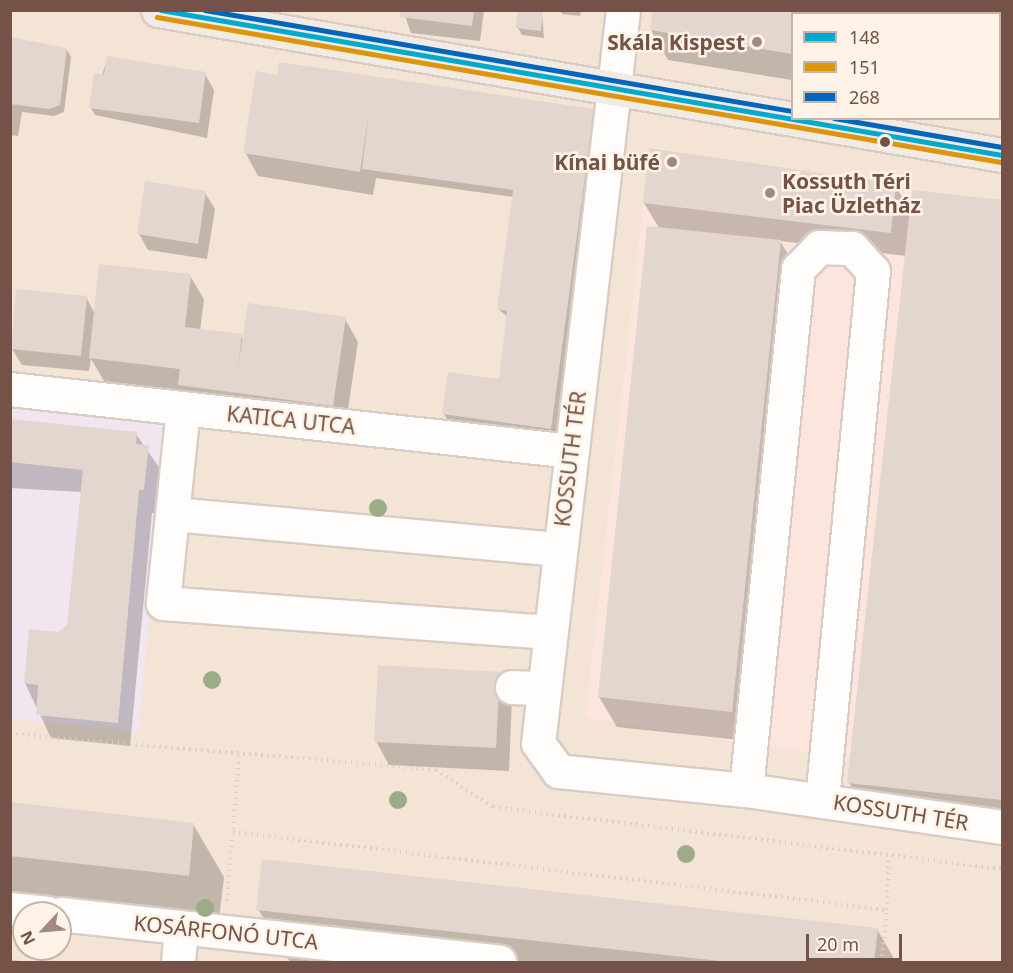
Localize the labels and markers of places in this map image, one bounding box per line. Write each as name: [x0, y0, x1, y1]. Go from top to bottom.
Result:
place label: Skála Kispest: [607, 29, 745, 55]
marker: Skála Kispest: [750, 35, 764, 49]
unlabelled marker: [879, 136, 891, 148]
place label: Kínai büfé: [554, 149, 660, 175]
marker: Kínai büfé: [665, 155, 679, 169]
place label: Kossuth Téri Piac Üzletház: [782, 168, 921, 218]
marker: Kossuth Téri Piac Üzletház: [763, 186, 777, 200]

